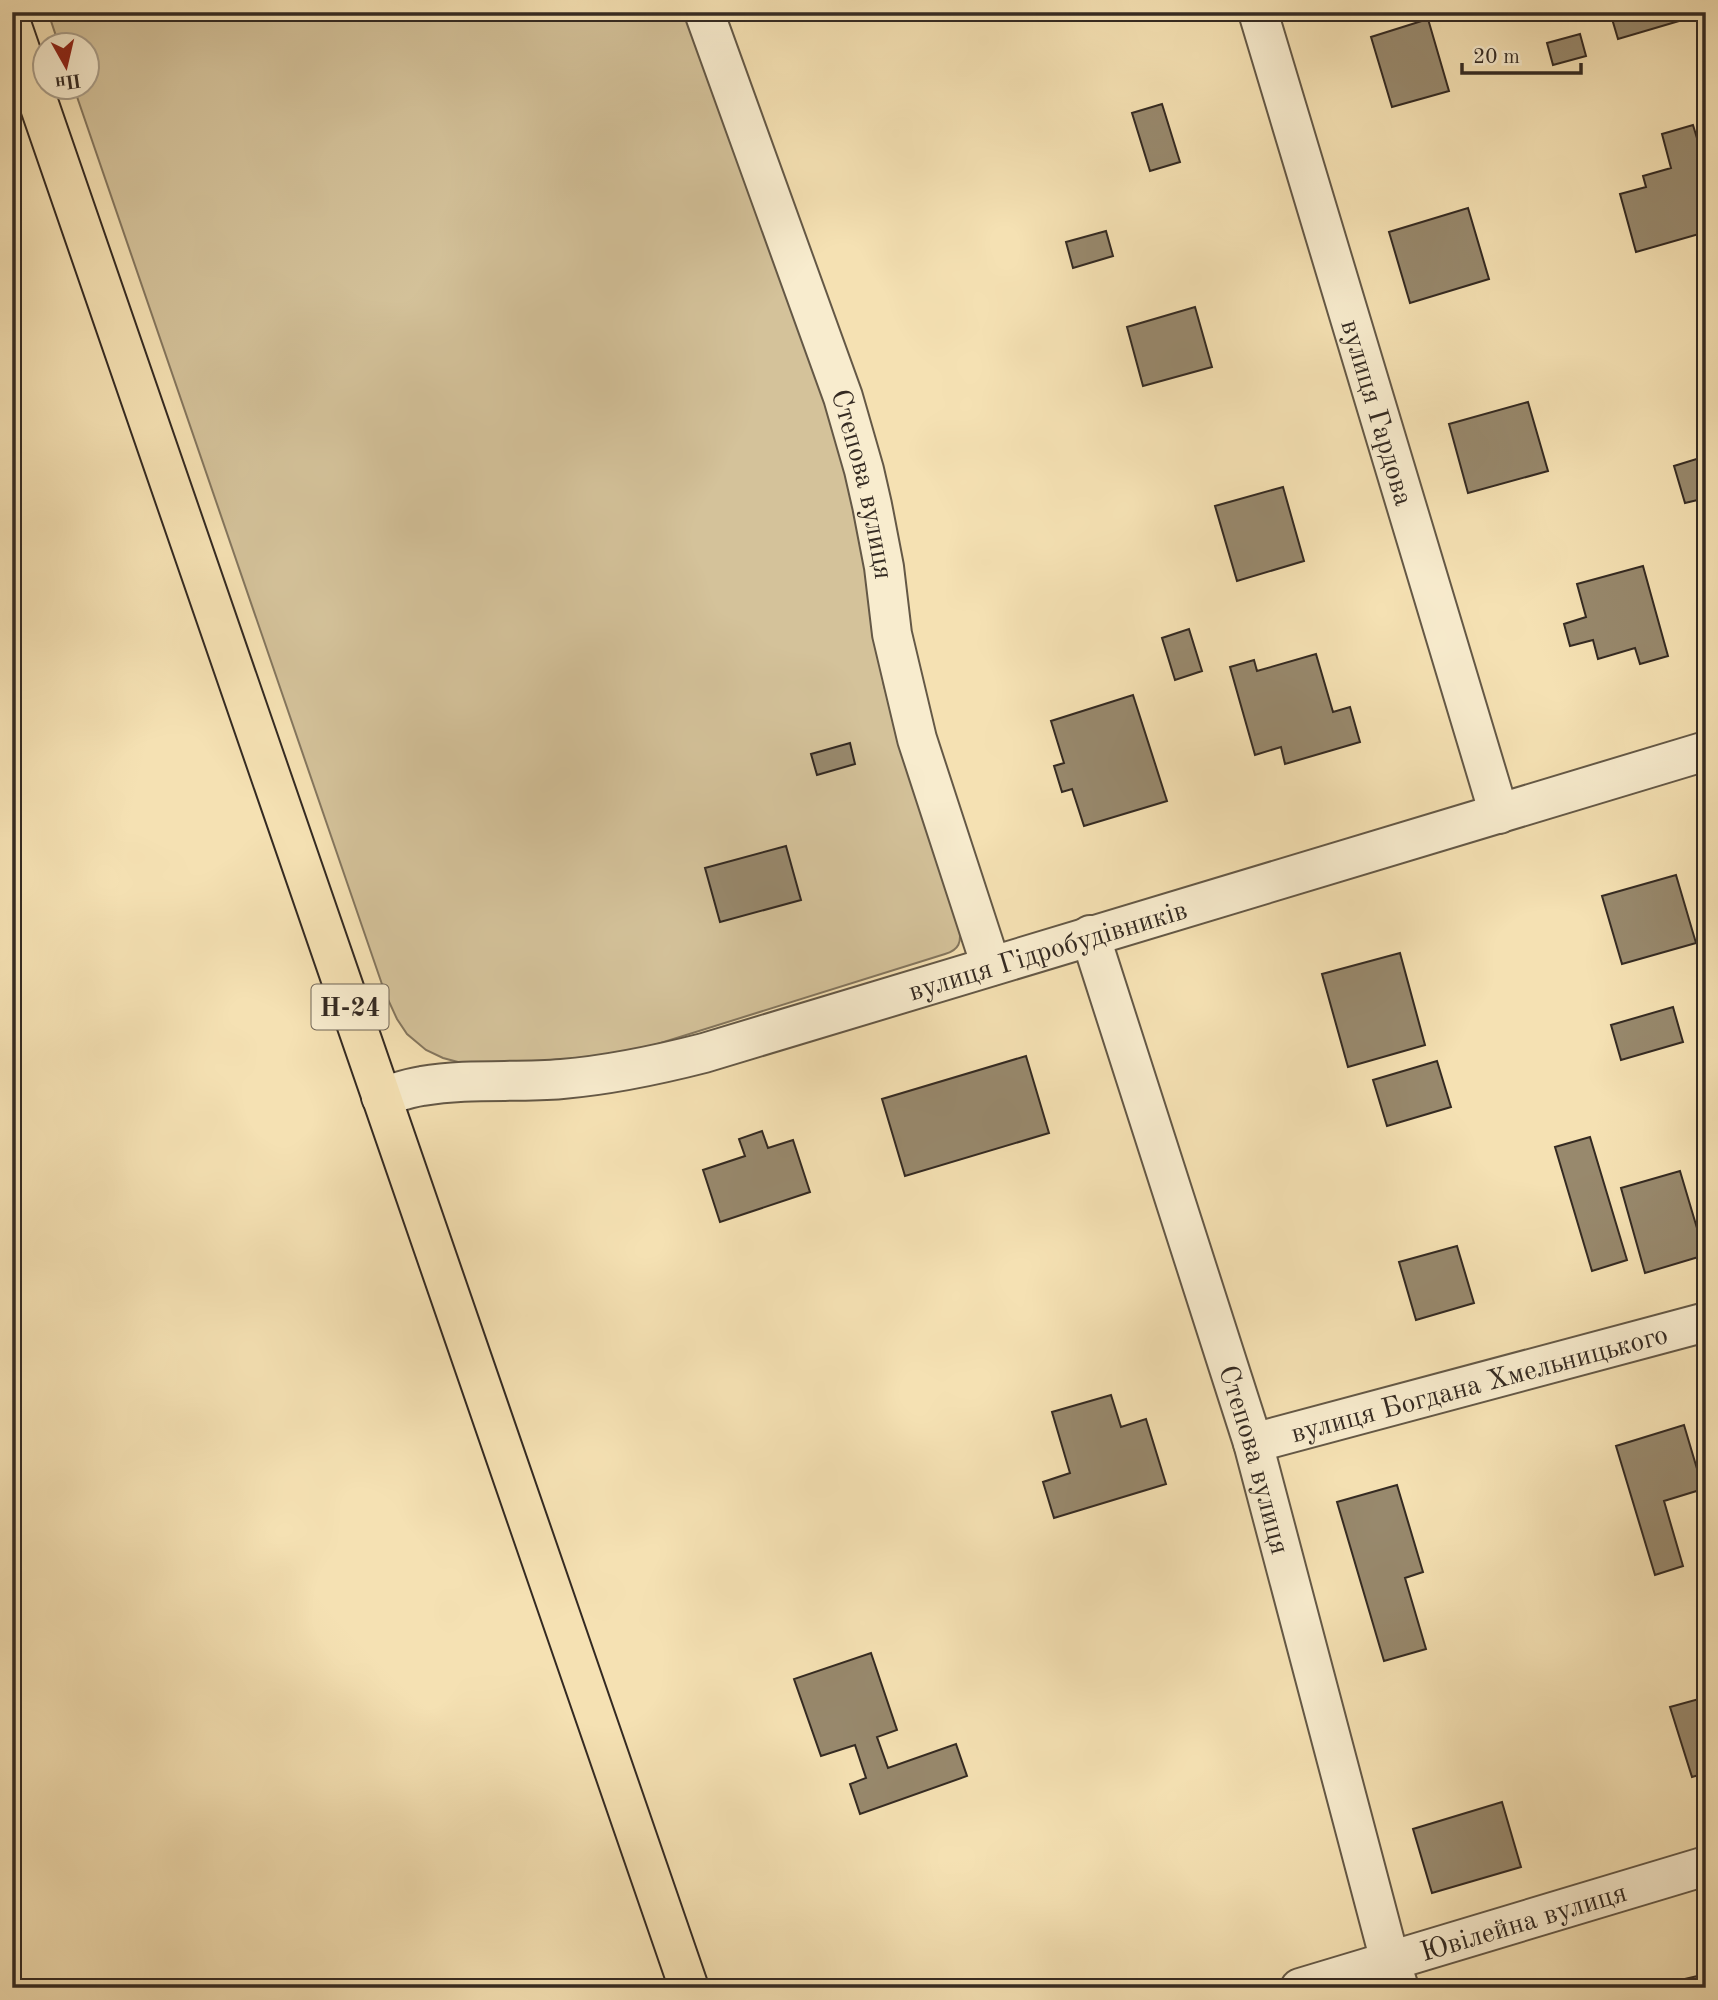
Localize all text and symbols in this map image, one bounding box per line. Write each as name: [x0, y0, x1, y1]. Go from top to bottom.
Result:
north arrow: [32, 32, 102, 102]
scale bar: [1462, 32, 1582, 76]
text: 20 m: [1473, 47, 1520, 68]
text: Пн: [54, 69, 82, 92]
street label: вулиця Гардова: [1334, 317, 1417, 510]
street label: Степова вулиця: [824, 386, 896, 581]
street label: вулиця Гідробудівників: [906, 897, 1191, 1008]
road number: Н-24: [312, 984, 388, 1030]
street label: вулиця Богдана Хмельницького: [1288, 1322, 1671, 1449]
street label: Степова вулиця: [1212, 1362, 1293, 1558]
street label: Ювілейна вулиця: [1417, 1880, 1631, 1968]

